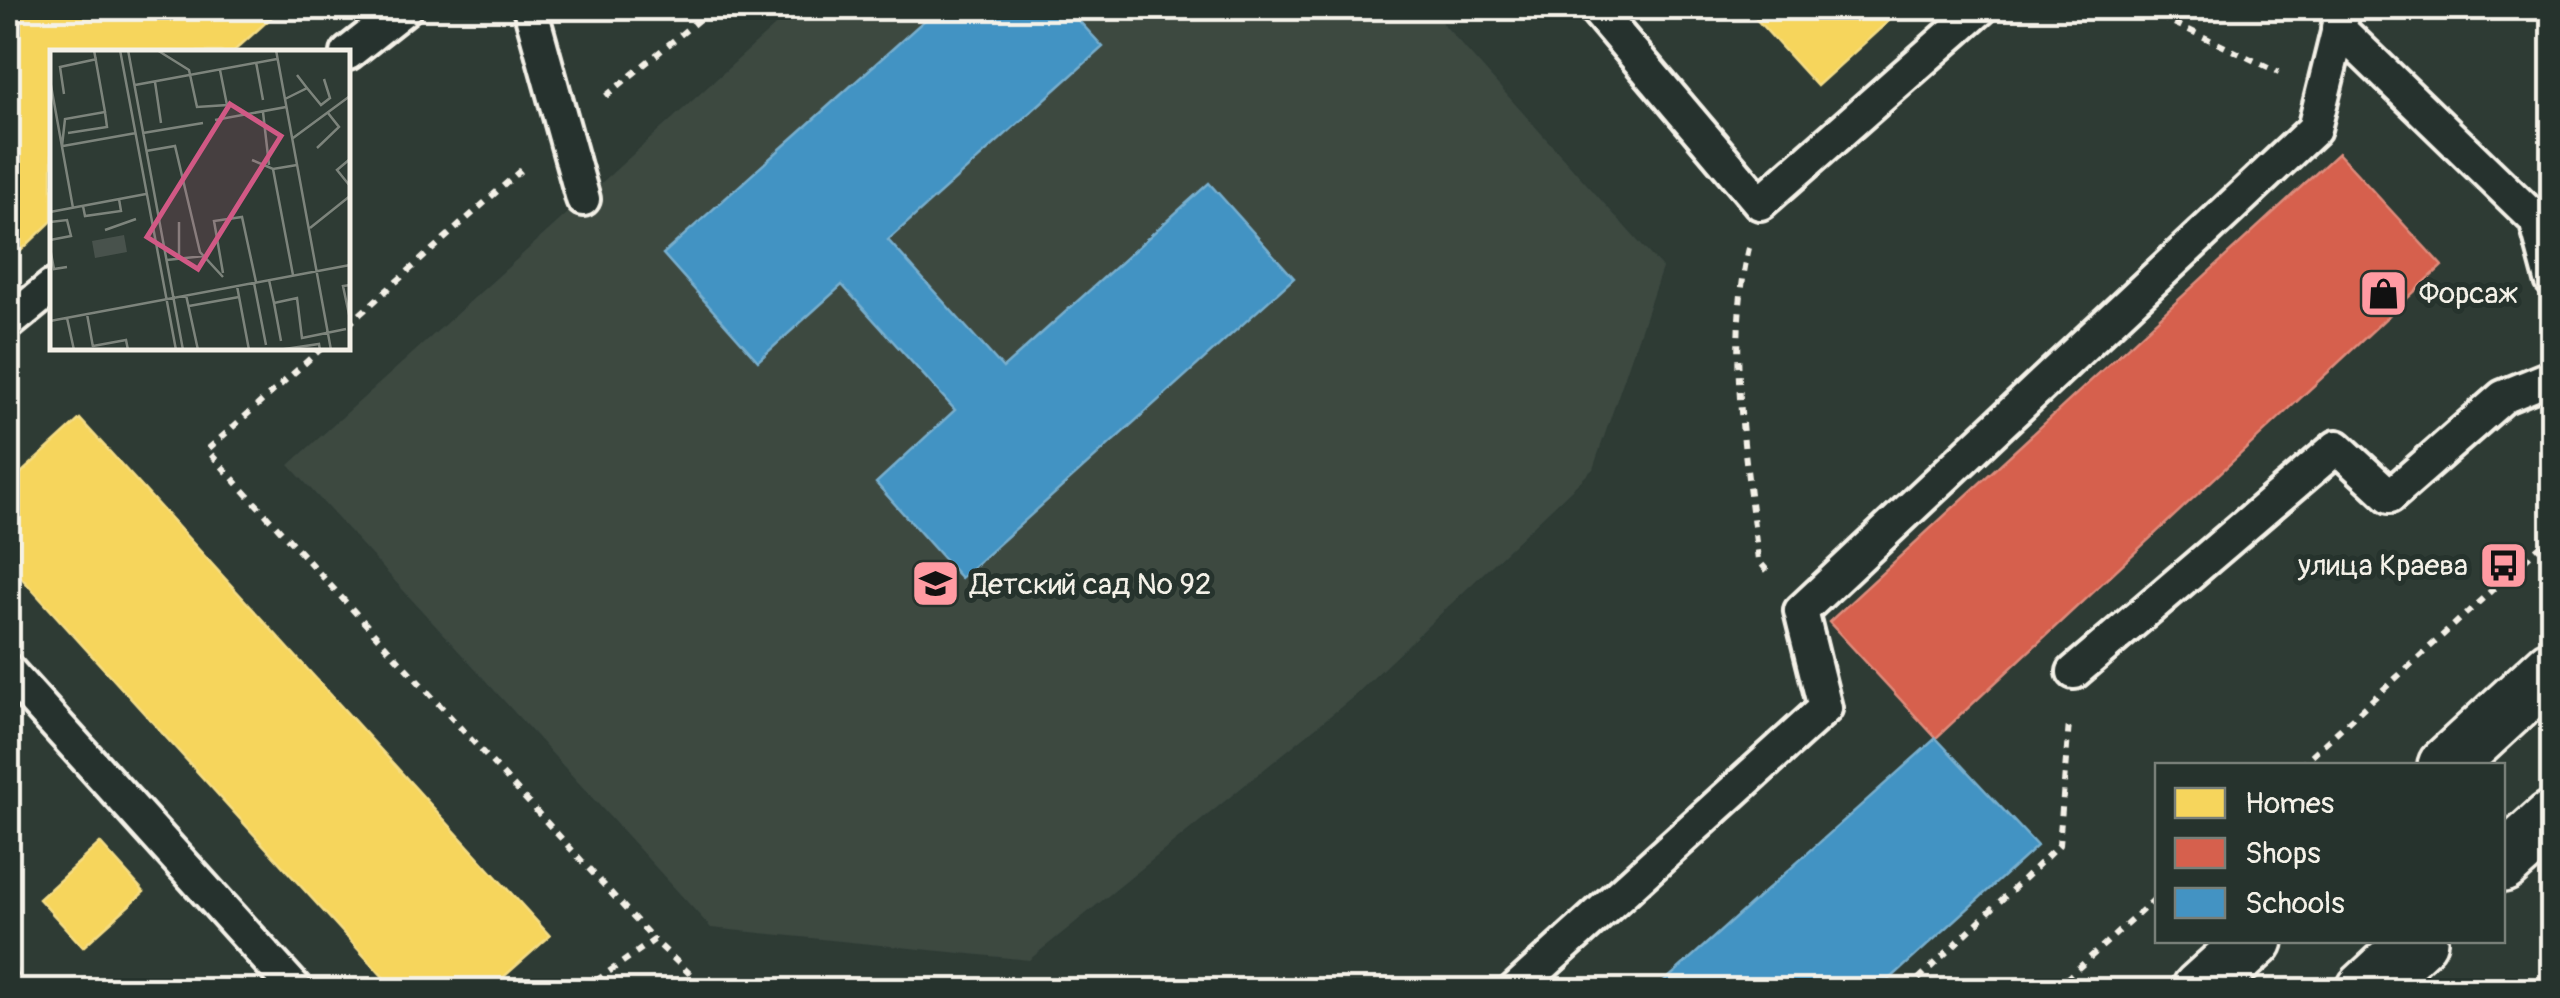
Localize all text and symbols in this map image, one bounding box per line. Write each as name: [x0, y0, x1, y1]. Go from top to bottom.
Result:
inset map: [50, 50, 350, 350]
shop icon: Форсаж: [2358, 267, 2410, 319]
place label: Форсаж: [2419, 275, 2519, 312]
bus stop icon: улица Краева: [2477, 539, 2529, 591]
place label: улица Краева: [2297, 547, 2468, 584]
school or university icon: Детский сад № 92: [909, 558, 961, 610]
place label: Детский сад № 92: [969, 566, 1212, 603]
legend: [2155, 763, 2505, 943]
text: Homes: [2245, 785, 2334, 822]
text: Shops: [2245, 835, 2321, 872]
text: Schools: [2245, 885, 2345, 922]

